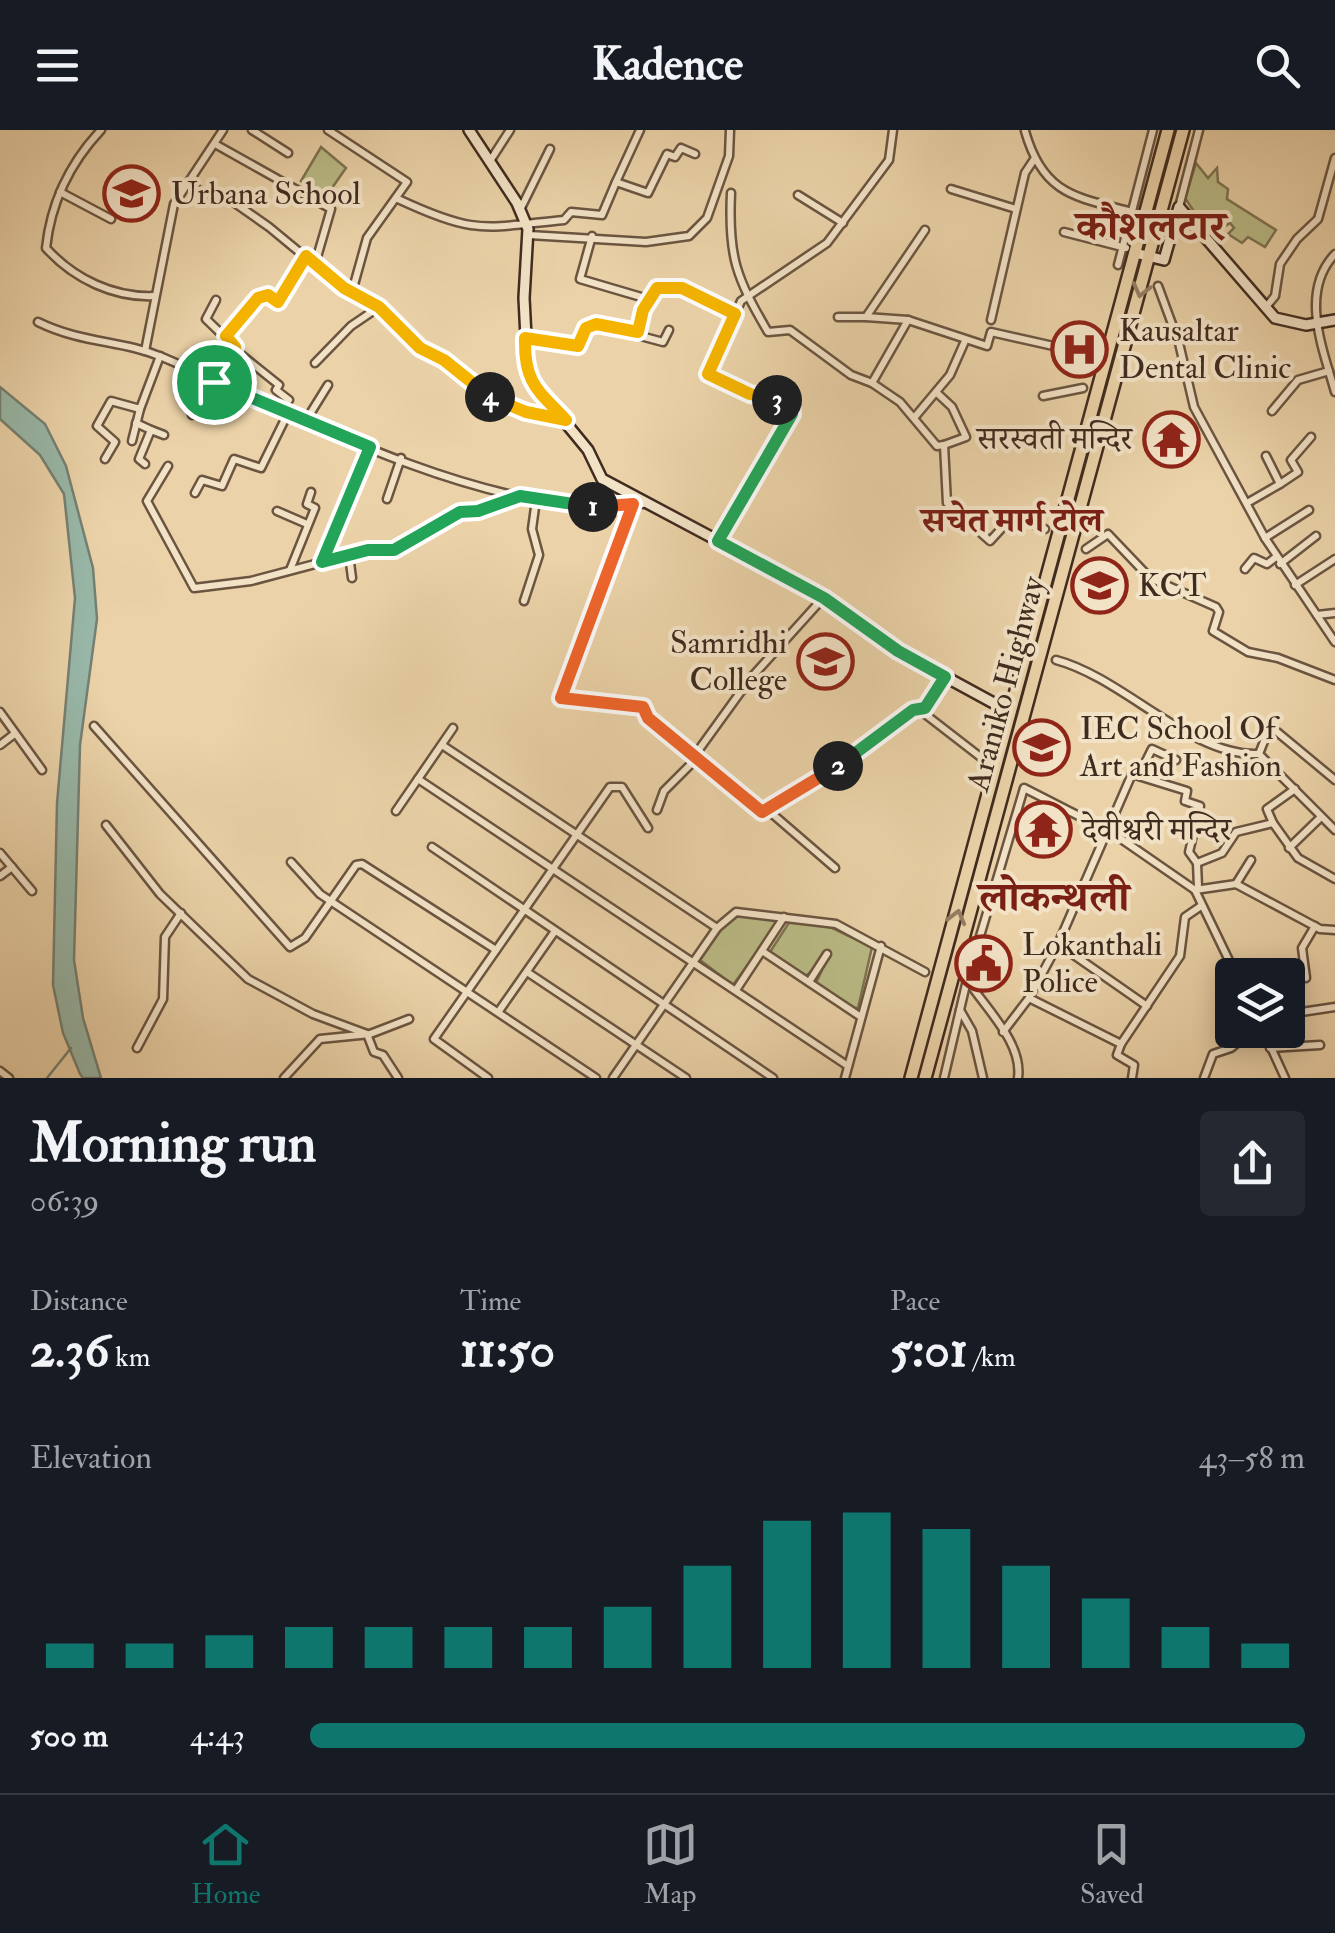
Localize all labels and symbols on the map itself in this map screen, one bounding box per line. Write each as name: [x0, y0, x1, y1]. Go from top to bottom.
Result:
school or university icon: Urbana School: [102, 164, 162, 224]
place label: Urbana School: [171, 174, 361, 214]
district label: कौशलटार: [1073, 201, 1229, 253]
one-way arrow: [1132, 281, 1153, 298]
place label: Kausaltar Dental Clinic: [1119, 311, 1291, 388]
hospital icon: Kausaltar Dental Clinic: [1050, 319, 1110, 379]
pin: [172, 340, 257, 425]
pin: 4: [465, 372, 515, 422]
pin: 3: [752, 375, 802, 425]
temple icon: सरस्वती मन्दिर: [1141, 409, 1201, 469]
place label: सरस्वती मन्दिर: [975, 419, 1134, 459]
pin: 1: [568, 482, 618, 532]
district label: सचेत मार्ग टोल: [918, 499, 1105, 543]
school or university icon: KCT: [1069, 556, 1129, 616]
place label: KCT: [1138, 566, 1207, 606]
street label: Araniko Highway: [958, 571, 1054, 797]
place label: Samridhi College: [670, 623, 787, 700]
school or university icon: Samridhi College: [796, 631, 856, 691]
place label: IEC School Of Art and Fashion: [1079, 709, 1282, 786]
school or university icon: IEC School Of Art and Fashion: [1011, 717, 1071, 777]
pin: 2: [813, 741, 863, 791]
temple icon: देवीश्वरी मन्दिर: [1013, 800, 1073, 860]
place label: देवीश्वरी मन्दिर: [1080, 810, 1233, 850]
district label: लोकन्थली: [976, 872, 1132, 924]
one-way arrow: [945, 909, 966, 926]
place label: Lokanthali Police: [1022, 925, 1162, 1002]
public building icon: Lokanthali Police: [953, 933, 1013, 993]

